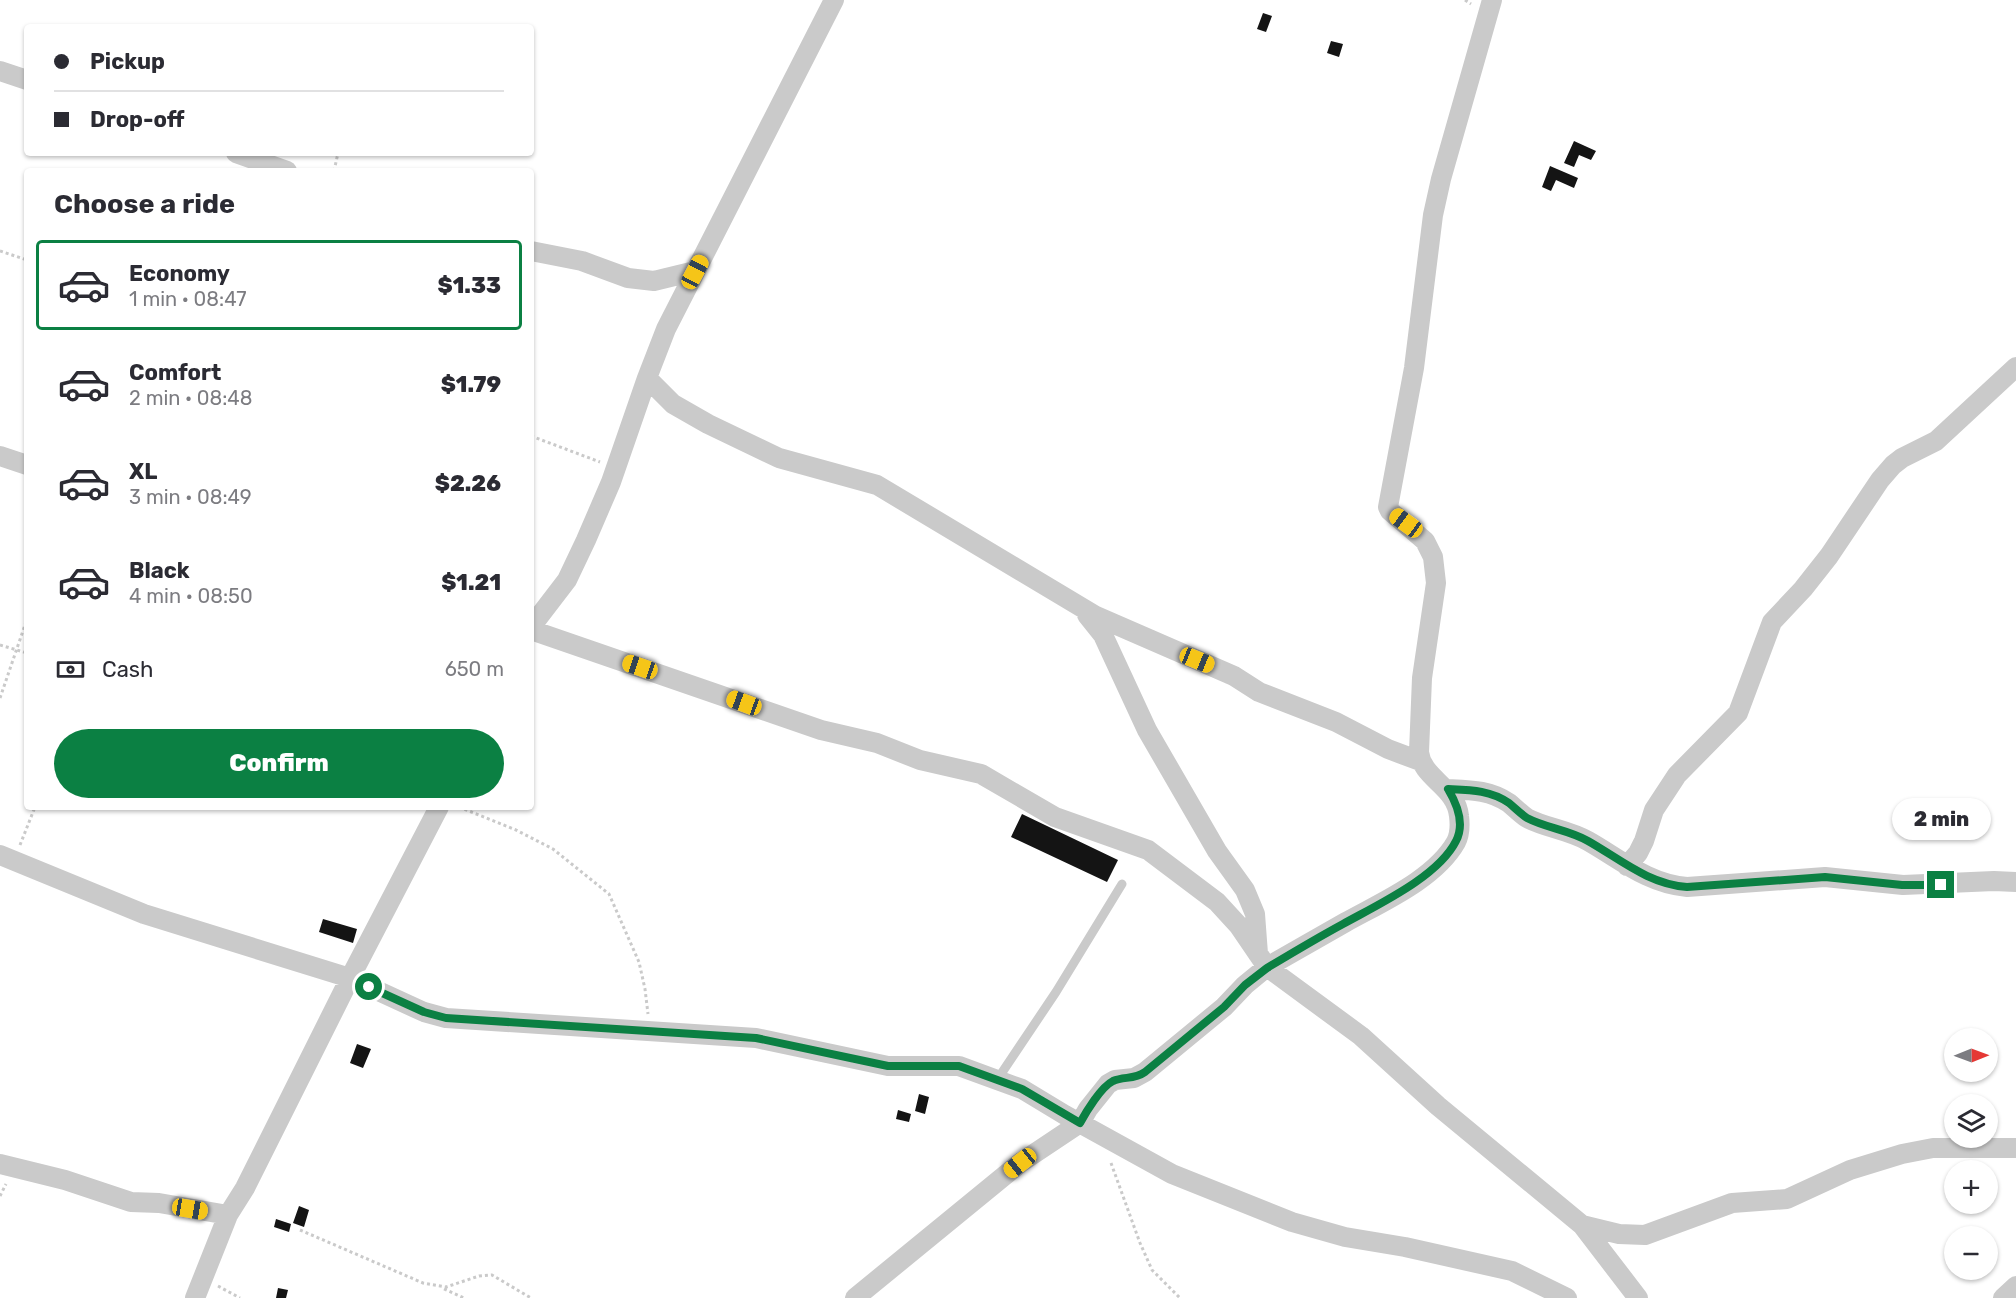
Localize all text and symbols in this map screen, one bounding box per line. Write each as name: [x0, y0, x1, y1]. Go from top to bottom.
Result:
text: Pickup: [90, 48, 165, 75]
text: Drop-off: [90, 106, 185, 133]
text: Choose a ride: [54, 188, 235, 220]
car: [679, 252, 711, 292]
icon: car: [57, 258, 111, 312]
text: Economy: [129, 260, 230, 287]
text: $1.33: [438, 272, 501, 299]
text: 1 min · 08:47: [129, 287, 246, 311]
icon: car: [57, 357, 111, 411]
text: Comfort: [129, 359, 221, 386]
text: $1.79: [441, 371, 501, 398]
text: 2 min · 08:48: [129, 386, 252, 410]
icon: car: [57, 456, 111, 510]
text: XL: [129, 458, 157, 485]
text: $2.26: [435, 470, 501, 497]
text: 3 min · 08:49: [129, 485, 252, 509]
car: [1386, 505, 1426, 541]
icon: car: [57, 555, 111, 609]
text: Black: [129, 557, 190, 584]
text: $1.21: [441, 569, 501, 596]
text: 4 min · 08:50: [129, 584, 253, 608]
car: [1177, 645, 1217, 675]
icon: cash: [54, 653, 87, 686]
car: [620, 653, 660, 681]
text: Cash: [102, 656, 153, 683]
text: 650 m: [445, 657, 504, 681]
car: [724, 688, 764, 718]
button: Confirm: [54, 729, 504, 798]
callout: 2 min: [1892, 798, 1990, 840]
text: 2 min: [1914, 807, 1969, 831]
route end: [1927, 871, 1954, 898]
route start: [355, 973, 382, 1000]
north arrow: [1944, 1028, 1998, 1082]
map controls: [1944, 1028, 1998, 1280]
button: layers: [1944, 1094, 1998, 1148]
car: [1000, 1145, 1040, 1181]
button: +: [1944, 1160, 1998, 1214]
car: [171, 1197, 209, 1221]
button: −: [1944, 1226, 1998, 1280]

